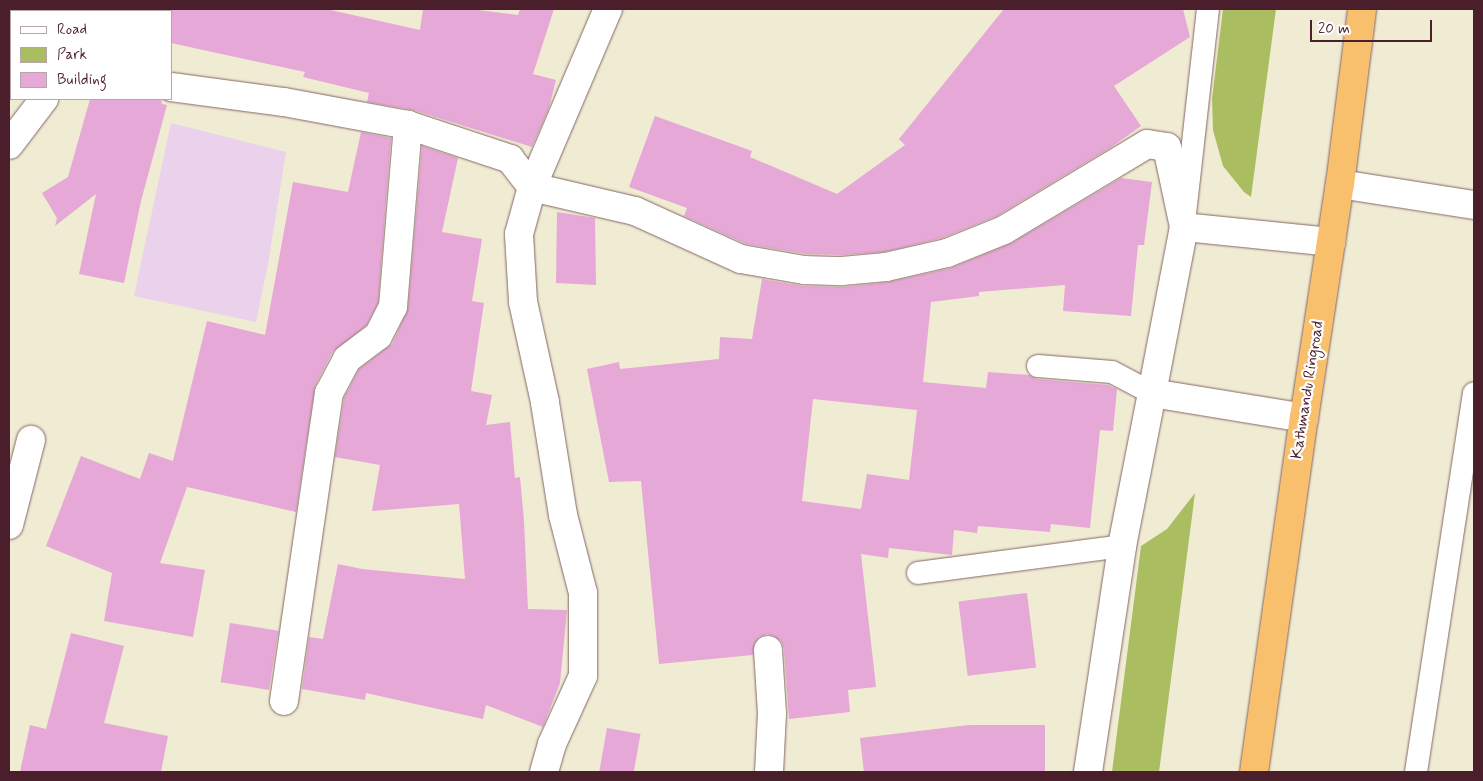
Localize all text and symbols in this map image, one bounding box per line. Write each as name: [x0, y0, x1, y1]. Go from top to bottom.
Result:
legend: [10, 10, 172, 100]
scale bar: [1313, 10, 1436, 42]
text: 20 m: [1318, 19, 1350, 39]
text: Road: [57, 20, 87, 40]
text: Park: [57, 45, 87, 65]
text: Building: [57, 70, 107, 90]
street label: Kathmandu Ringroad: [1288, 320, 1328, 460]

